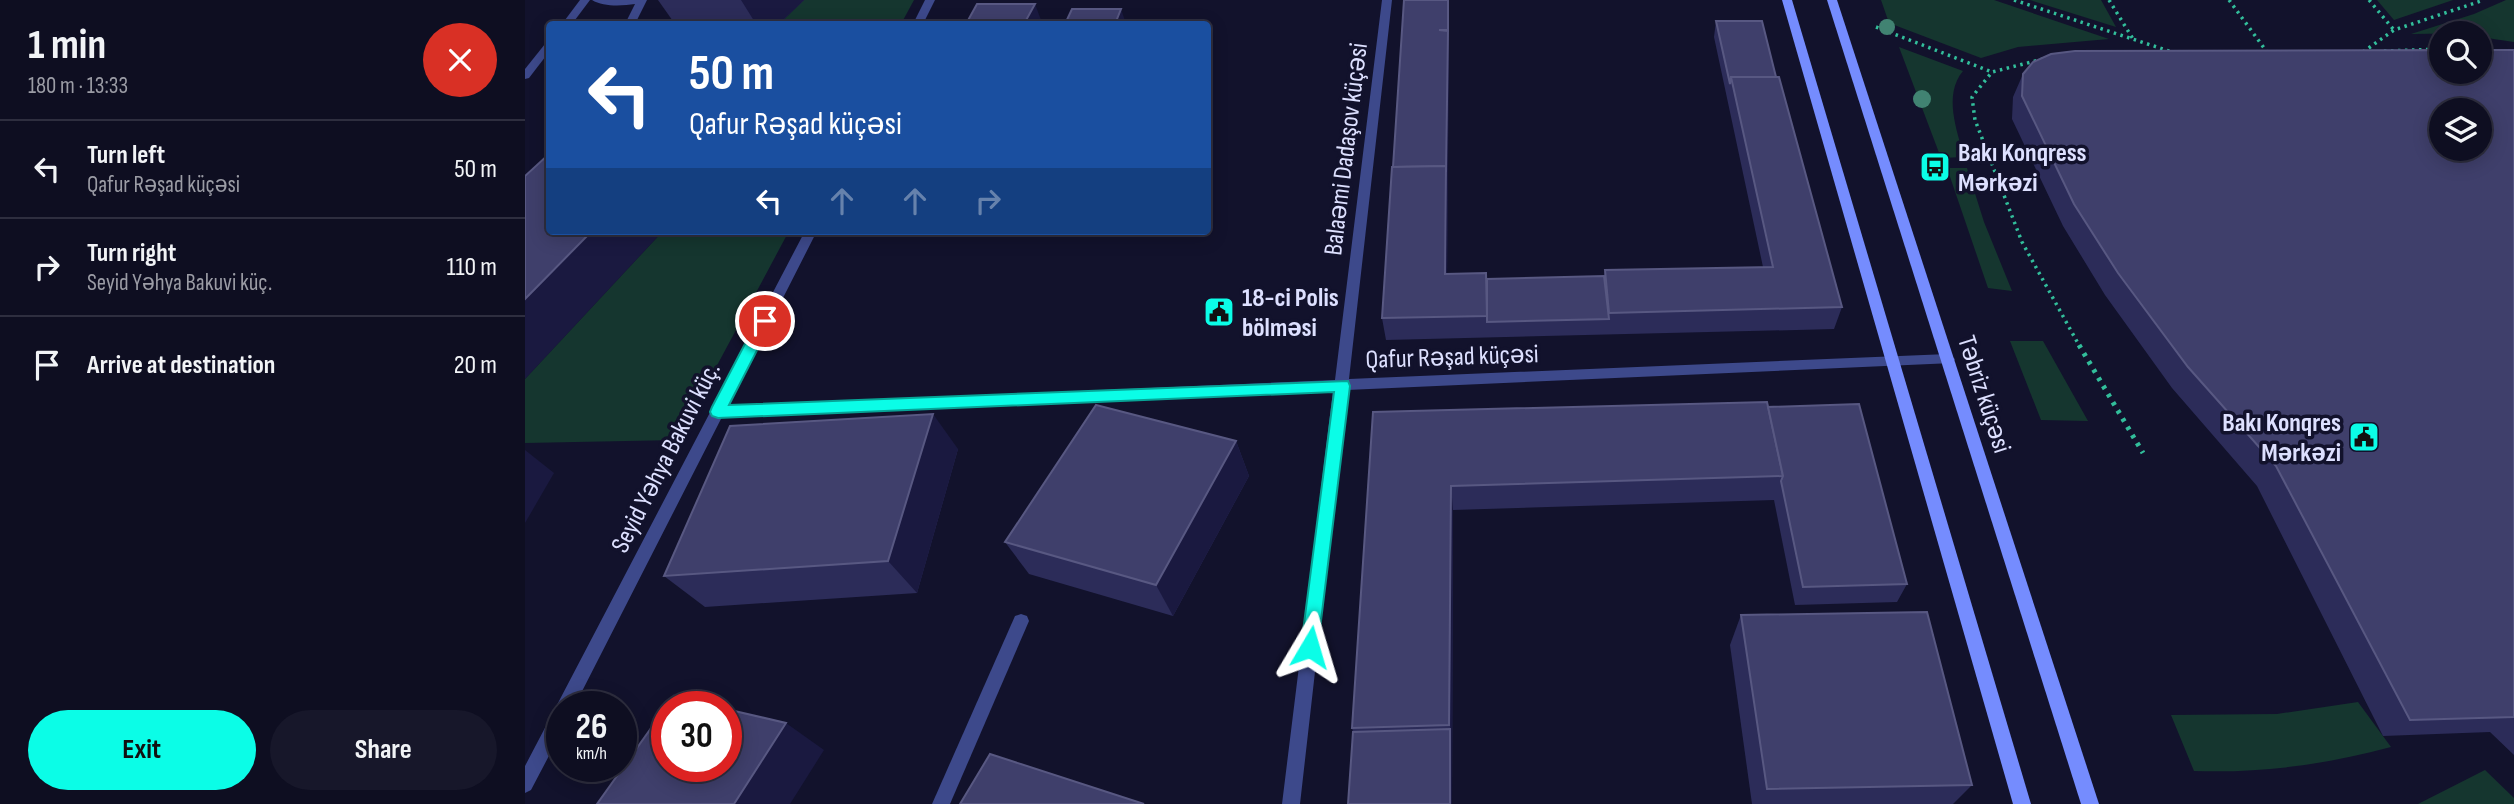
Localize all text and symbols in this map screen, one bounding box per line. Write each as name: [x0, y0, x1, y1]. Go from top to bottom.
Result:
text: 1 min: [28, 20, 106, 71]
map controls: [2429, 21, 2492, 161]
button: search: [2429, 21, 2492, 84]
button: close: [423, 23, 497, 97]
street label: Balaəmi Dadaşov küçəsi: [1318, 41, 1375, 257]
text: 50 m: [689, 45, 774, 104]
icon: left: [574, 49, 665, 140]
text: 180 m · 13:33: [28, 72, 128, 100]
button: layers: [2429, 98, 2492, 161]
text: Qafur Rəşad küçəsi: [689, 105, 902, 144]
place label: Bakı Konqress Mərkəzi: [1958, 138, 2087, 199]
text: Turn left: [87, 140, 165, 171]
icon: left: [28, 150, 66, 188]
bus stop icon: Bakı Konqress Mərkəzi: [1918, 150, 1952, 184]
text: 50 m: [454, 154, 497, 185]
text: Qafur Rəşad küçəsi: [87, 171, 240, 199]
icon: left: [750, 182, 788, 220]
icon: ahead: [823, 182, 861, 220]
icon: ahead: [896, 182, 934, 220]
icon: right: [969, 182, 1007, 220]
text: Turn right: [87, 238, 176, 269]
icon: right: [28, 248, 66, 286]
text: 110 m: [446, 252, 497, 283]
text: Seyid Yəhya Bakuvi küç.: [87, 269, 272, 297]
place label: 18-ci Polis bölməsi: [1242, 283, 1339, 344]
pin: [735, 291, 795, 351]
public building icon: 18-ci Polis bölməsi: [1202, 295, 1236, 329]
icon: arrive: [746, 302, 784, 340]
street label: Təbriz küçəsi: [1950, 332, 2017, 457]
street label: Qafur Rəşad küçəsi: [1365, 339, 1539, 376]
icon: arrive: [28, 346, 66, 384]
text: Arrive at destination: [87, 350, 275, 381]
text: 20 m: [454, 350, 497, 381]
street label: Seyid Yəhya Bakuvi küç.: [605, 357, 728, 558]
place label: Bakı Konqres Mərkəzi: [2222, 408, 2341, 469]
public building icon: Bakı Konqres Mərkəzi: [2347, 420, 2381, 454]
position arrow: [1273, 610, 1347, 684]
speed limit sign: 30: [651, 691, 742, 782]
text: 26: [576, 706, 607, 749]
button: Exit: [28, 710, 256, 790]
button: Share: [270, 710, 497, 790]
text: km/h: [576, 743, 607, 764]

